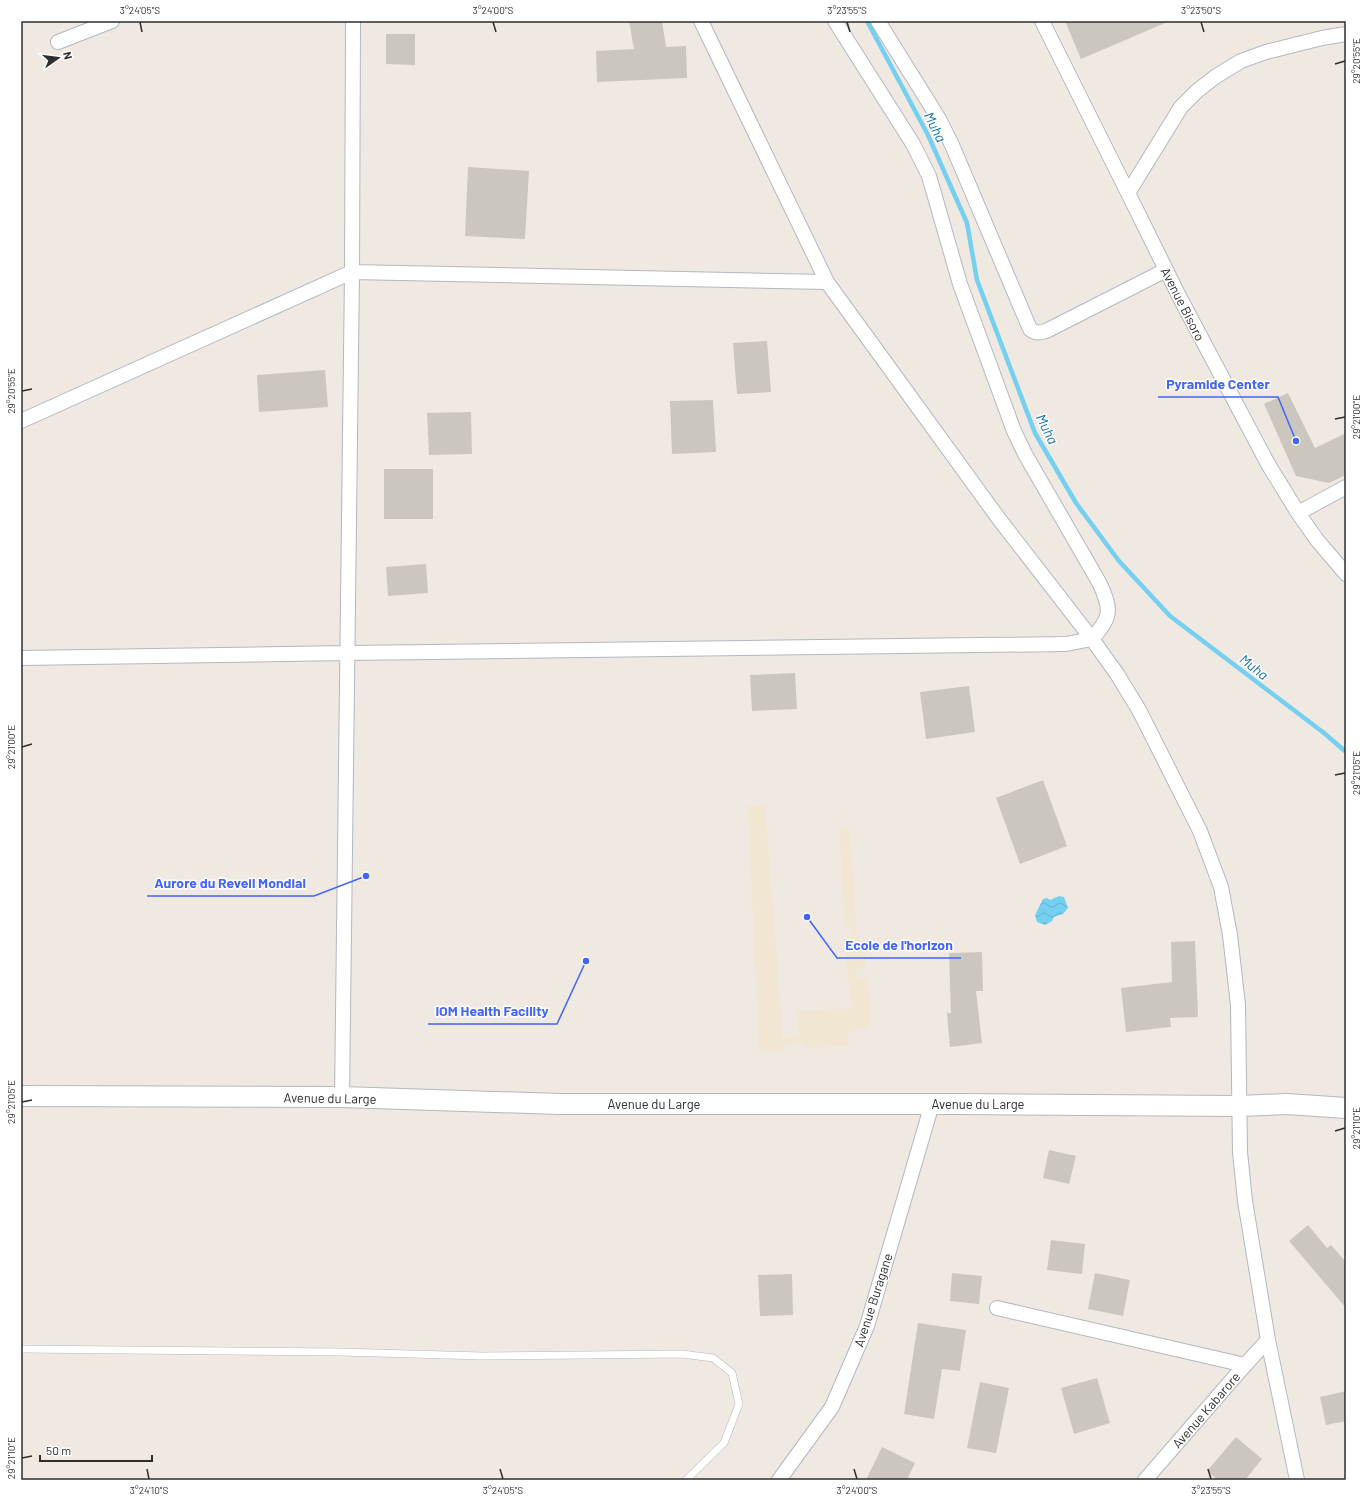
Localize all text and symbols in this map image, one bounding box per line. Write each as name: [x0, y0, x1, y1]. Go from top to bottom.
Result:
text: 3°24'05"S: [120, 4, 160, 16]
text: 3°24'00"S: [473, 4, 514, 16]
text: 3°23'55"S: [827, 4, 867, 16]
text: 3°23'50"S: [1181, 4, 1221, 16]
north arrow: [38, 38, 78, 78]
text: 29°20'55"E: [1350, 38, 1362, 84]
text: N: [61, 50, 75, 61]
water label: Muha: [921, 109, 950, 145]
street label: Avenue Bisoro: [1158, 265, 1208, 343]
text: 29°20'55"E: [5, 368, 17, 414]
callout: Pyramide Center: [1158, 371, 1278, 397]
text: Pyramide Center: [1166, 375, 1271, 392]
text: 29°21'00"E: [1350, 395, 1362, 439]
water label: Muha: [1033, 411, 1062, 447]
water label: Muha: [1237, 650, 1272, 683]
text: 29°21'00"E: [5, 725, 17, 769]
text: 29°21'05"E: [1350, 751, 1362, 795]
callout: Aurore du Reveil Mondial: [147, 870, 314, 896]
text: Aurore du Reveil Mondial: [154, 874, 306, 891]
callout: Ecole de l'horizon: [837, 932, 961, 958]
text: Ecole de l'horizon: [845, 936, 953, 953]
callout: IOM Health Facility: [428, 998, 557, 1024]
text: IOM Health Facility: [435, 1002, 549, 1019]
text: 29°21'05"E: [5, 1080, 17, 1124]
street label: Avenue du Large: [283, 1089, 377, 1107]
street label: Avenue du Large: [607, 1096, 701, 1112]
street label: Avenue du Large: [931, 1096, 1025, 1112]
text: 29°21'10"E: [1350, 1107, 1362, 1149]
street label: Avenue Buragane: [850, 1251, 896, 1349]
street label: Avenue Kabarore: [1169, 1369, 1243, 1451]
text: 29°21'10"E: [5, 1437, 17, 1479]
scale bar: [40, 1437, 152, 1463]
text: 50 m: [46, 1443, 71, 1457]
text: 3°24'10"S: [130, 1484, 168, 1496]
text: 3°24'05"S: [483, 1484, 523, 1496]
text: 3°24'00"S: [837, 1484, 878, 1496]
text: 3°23'55"S: [1191, 1484, 1231, 1496]

